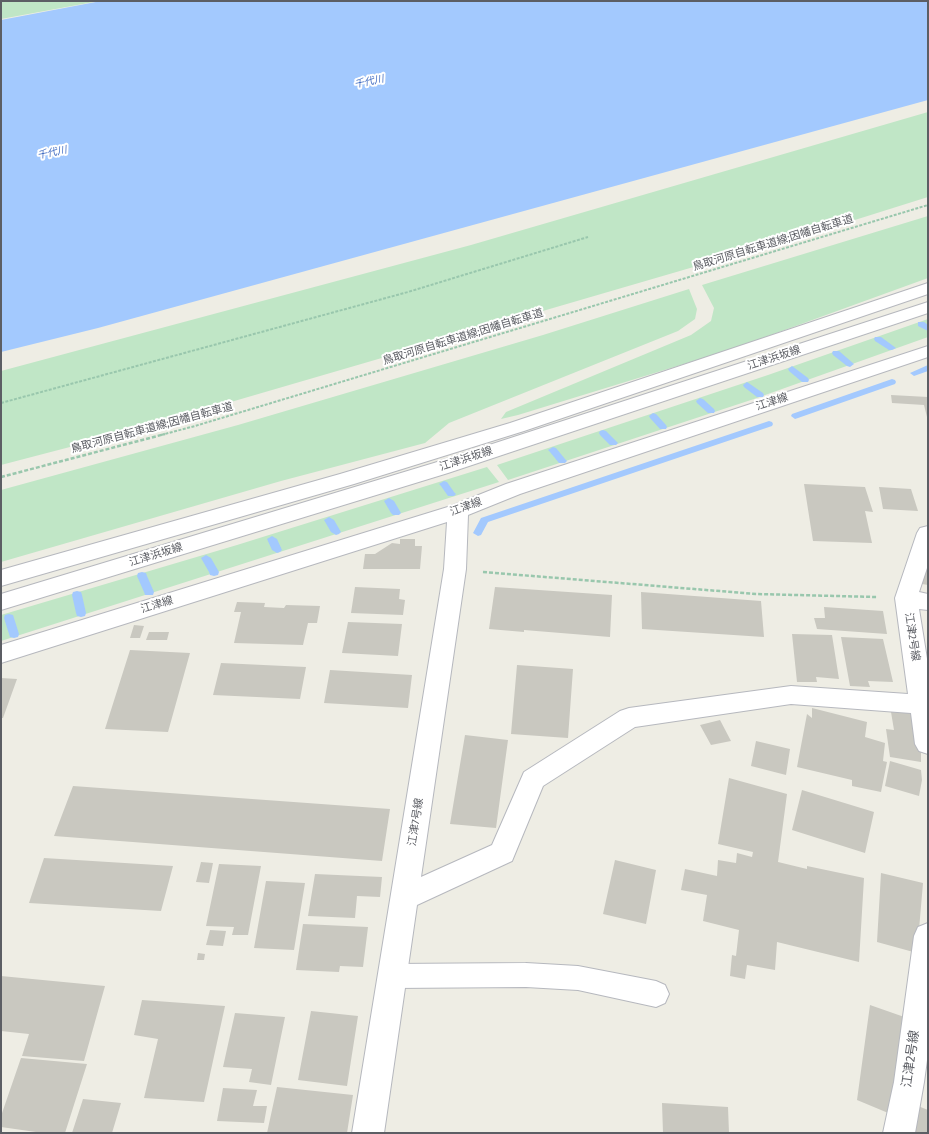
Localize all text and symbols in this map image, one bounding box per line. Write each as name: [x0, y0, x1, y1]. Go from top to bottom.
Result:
water label: 千代川: [353, 73, 385, 91]
water label: 千代川: [36, 144, 68, 162]
street label: 鳥取河原自転車道線;因幡自転車道: [691, 212, 855, 274]
street label: 鳥取河原自転車道線;因幡自転車道: [381, 306, 545, 368]
street label: 江津浜坂線: [746, 343, 802, 373]
street label: 江津線: [754, 391, 790, 413]
street label: 鳥取河原自転車道線;因幡自転車道: [69, 400, 235, 456]
street label: 江津浜坂線: [438, 444, 494, 474]
street label: 江津線: [448, 495, 484, 519]
street label: 江津浜坂線: [128, 541, 184, 569]
street label: 江津線: [139, 594, 175, 616]
street label: 江津2号線: [902, 612, 922, 662]
street label: 江津7号線: [406, 797, 426, 847]
street label: 江津2号線: [899, 1029, 923, 1089]

